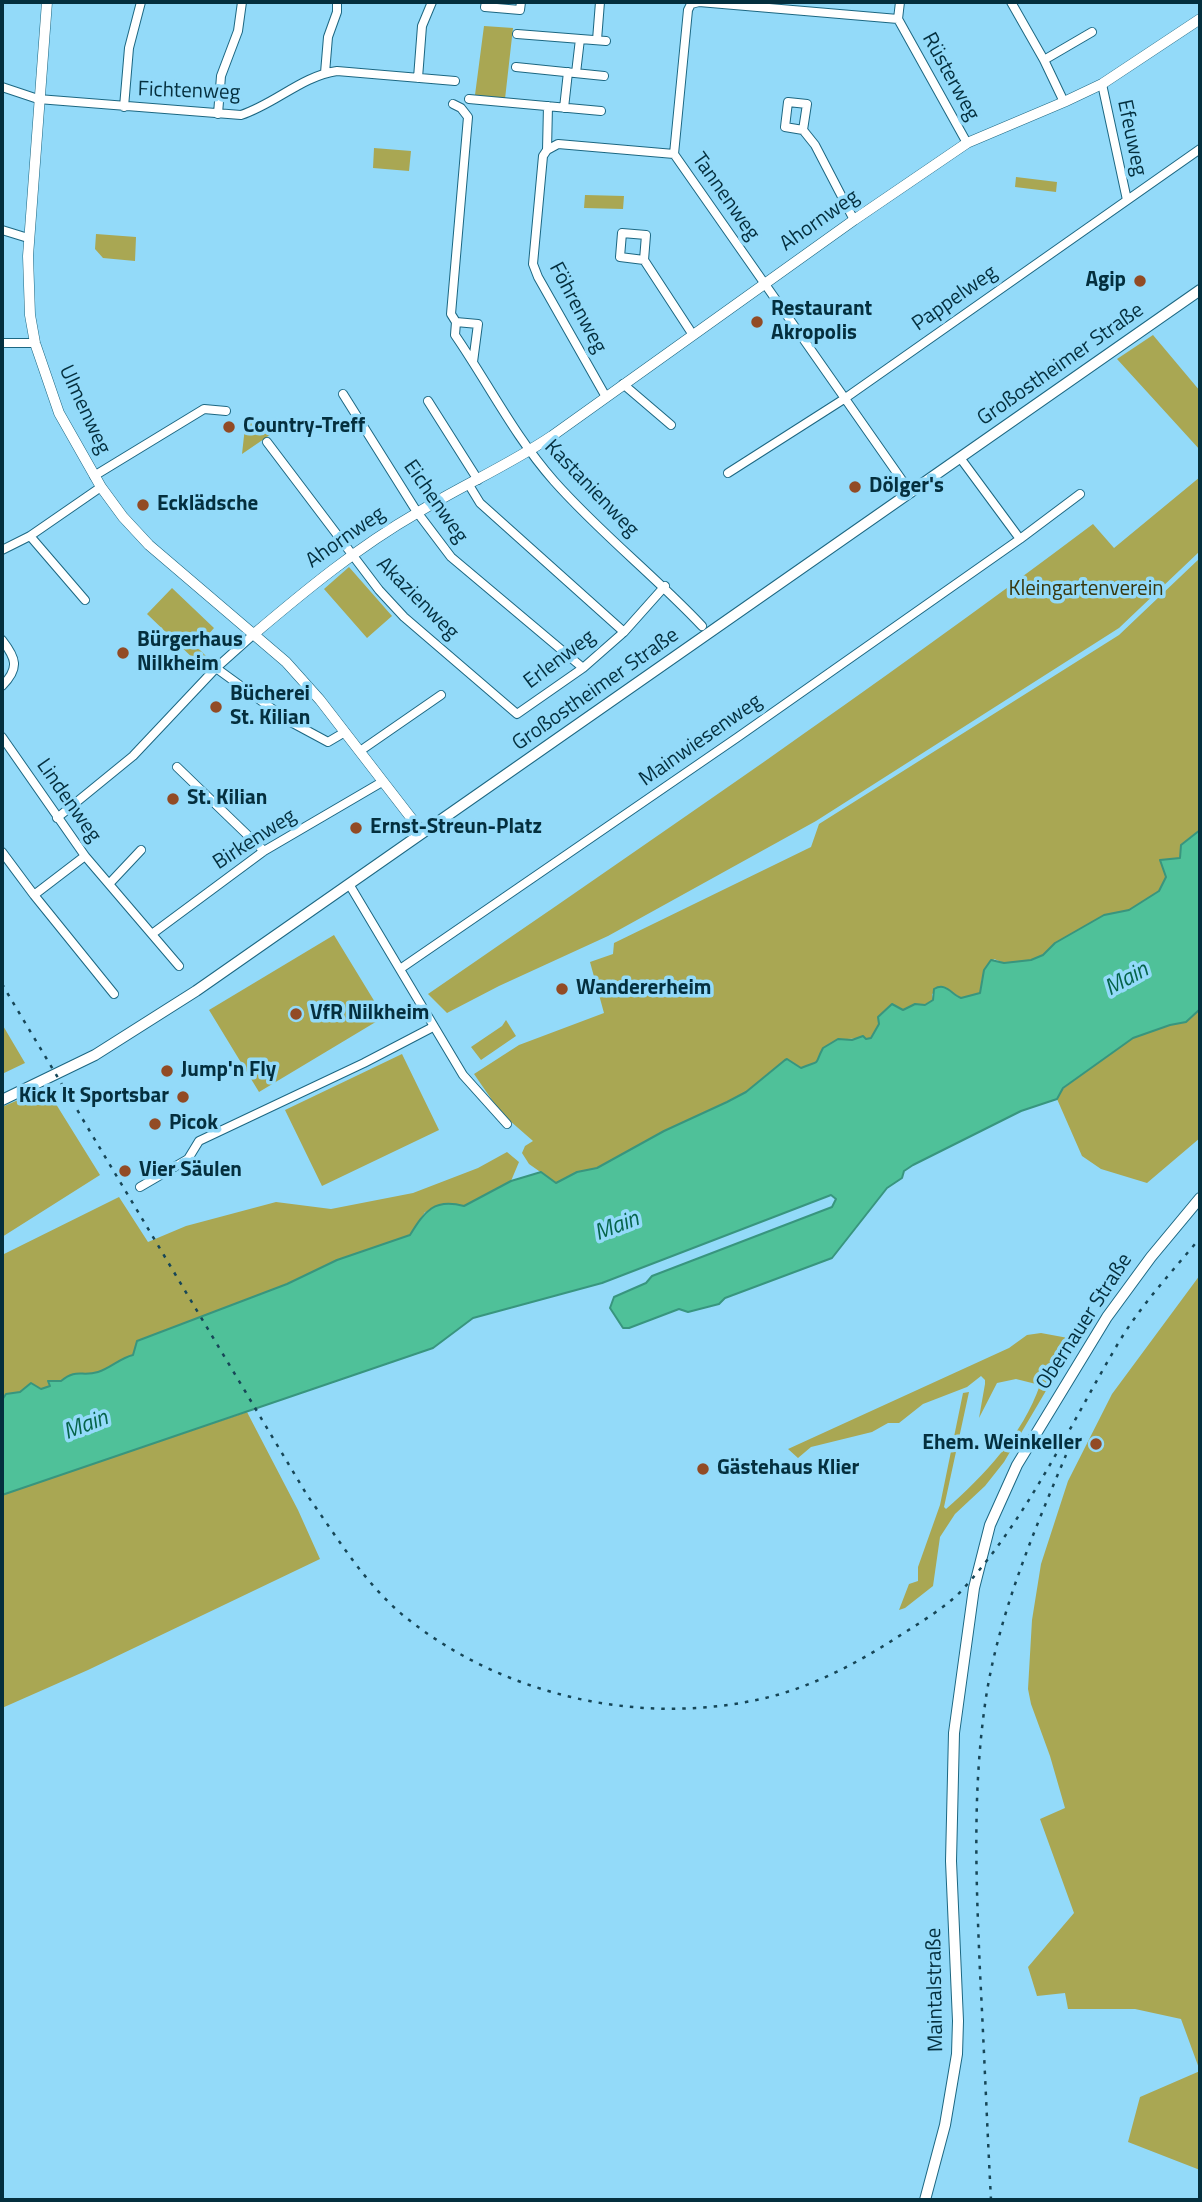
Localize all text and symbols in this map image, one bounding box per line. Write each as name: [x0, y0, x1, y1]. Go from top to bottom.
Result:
street label: Rüsterweg: [916, 29, 984, 125]
street label: Fichtenweg: [137, 78, 241, 106]
street label: Efeuweg: [1111, 98, 1151, 178]
street label: Tannenweg: [686, 148, 764, 246]
street label: Ahornweg: [776, 185, 864, 257]
street label: Föhrenweg: [543, 258, 611, 358]
street label: Pappelweg: [908, 261, 1002, 337]
place label: Agip: [1085, 268, 1126, 294]
marker: Agip: [1132, 273, 1148, 289]
place label: Restaurant Akropolis: [771, 297, 872, 347]
street label: Großostheimer Straße: [973, 298, 1149, 432]
marker: Restaurant Akropolis: [749, 314, 765, 330]
street label: Ulmenweg: [53, 362, 115, 458]
place label: Country-Treff: [243, 414, 365, 440]
marker: Country-Treff: [221, 419, 237, 435]
street label: Kastanienweg: [538, 435, 644, 543]
street label: Eichenweg: [397, 456, 473, 548]
place label: Dölger's: [869, 474, 944, 500]
marker: Dölger's: [847, 479, 863, 495]
place label: Ecklädsche: [157, 492, 258, 518]
marker: Ecklädsche: [135, 497, 151, 513]
street label: Ahornweg: [302, 502, 390, 574]
street label: Akazienweg: [371, 553, 463, 645]
park label: Kleingartenverein: [1008, 577, 1164, 603]
street label: Großostheimer Straße: [508, 623, 684, 757]
street label: Erlenweg: [519, 625, 601, 695]
place label: Bürgerhaus Nilkheim: [137, 628, 243, 678]
marker: Bürgerhaus Nilkheim: [115, 645, 131, 661]
place label: Bücherei St. Kilian: [230, 682, 310, 732]
street label: Mainwiesenweg: [635, 689, 767, 793]
marker: Bücherei St. Kilian: [208, 699, 224, 715]
street label: Lindenweg: [30, 754, 106, 848]
place label: St. Kilian: [187, 786, 267, 812]
marker: St. Kilian: [165, 791, 181, 807]
street label: Birkenweg: [209, 804, 301, 876]
place label: Ernst-Streun-Platz: [370, 815, 542, 841]
marker: Ernst-Streun-Platz: [348, 820, 364, 836]
water label: Main: [1100, 957, 1154, 1003]
place label: Wandererheim: [576, 976, 711, 1002]
marker: Wandererheim: [554, 981, 570, 997]
place label: VfR Nilkheim: [310, 1001, 429, 1027]
marker: VfR Nilkheim: [288, 1006, 304, 1022]
place label: Jump'n Fly: [181, 1058, 276, 1084]
marker: Jump'n Fly: [159, 1063, 175, 1079]
place label: Kick It Sportsbar: [19, 1084, 169, 1110]
marker: Kick It Sportsbar: [175, 1089, 191, 1105]
place label: Picok: [169, 1111, 218, 1137]
marker: Picok: [147, 1116, 163, 1132]
place label: Vier Säulen: [139, 1158, 242, 1184]
marker: Vier Säulen: [117, 1163, 133, 1179]
water label: Main: [591, 1206, 643, 1248]
street label: Obernauer Straße: [1032, 1249, 1138, 1395]
water label: Main: [60, 1405, 112, 1447]
place label: Ehem. Weinkeller: [922, 1431, 1082, 1457]
marker: Ehem. Weinkeller: [1088, 1436, 1104, 1452]
place label: Gästehaus Klier: [717, 1456, 859, 1482]
marker: Gästehaus Klier: [695, 1461, 711, 1477]
street label: Maintalstraße: [922, 1928, 950, 2052]

